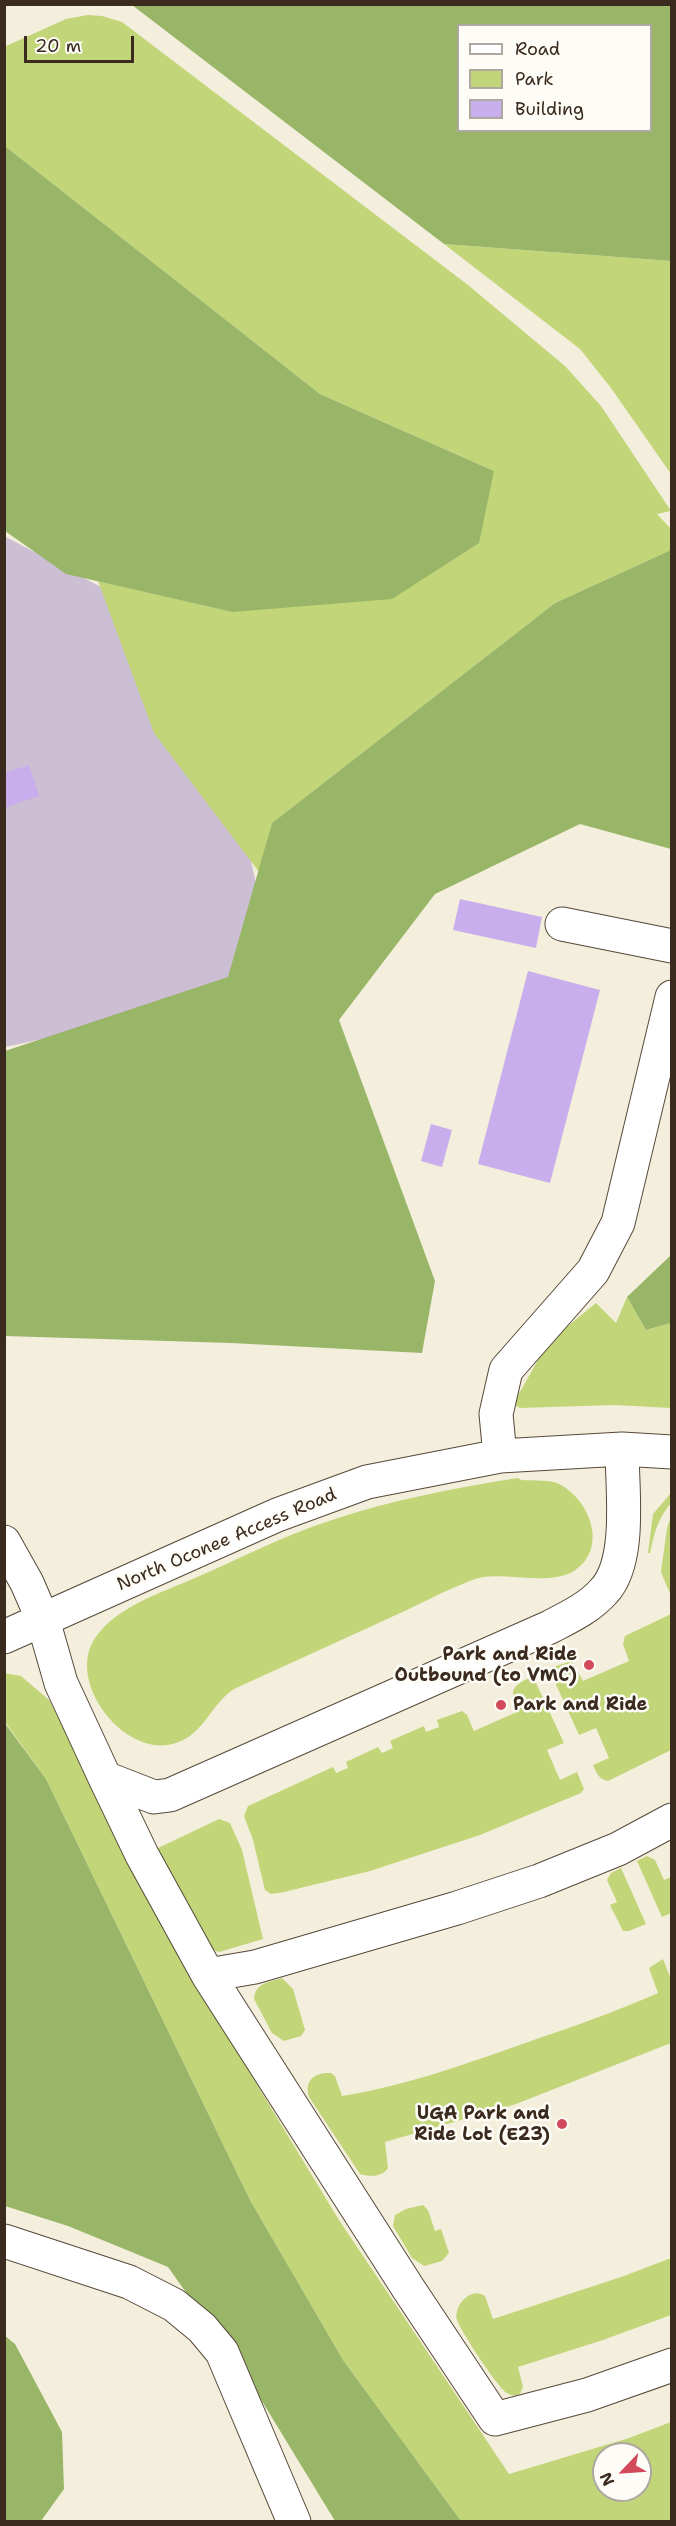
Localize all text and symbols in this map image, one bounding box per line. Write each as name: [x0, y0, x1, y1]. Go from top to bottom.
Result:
scale bar: [27, 24, 136, 62]
legend: [457, 24, 652, 132]
text: 20 m: [35, 34, 81, 58]
text: Road: [515, 37, 560, 61]
text: Park: [515, 67, 554, 91]
text: Building: [515, 97, 584, 121]
street label: North Oconee Access Road: [114, 1484, 340, 1596]
place label: Park and Ride Outbound (to VMC): [394, 1644, 577, 1686]
marker: Park and Ride Outbound (to VMC): [582, 1658, 596, 1672]
place label: Park and Ride: [513, 1694, 647, 1716]
marker: Park and Ride: [494, 1698, 508, 1712]
place label: UGA Park and Ride Lot (E23): [414, 2103, 550, 2146]
marker: UGA Park and Ride Lot (E23): [555, 2117, 569, 2131]
north arrow: [592, 2442, 652, 2502]
text: N: [595, 2469, 619, 2489]

